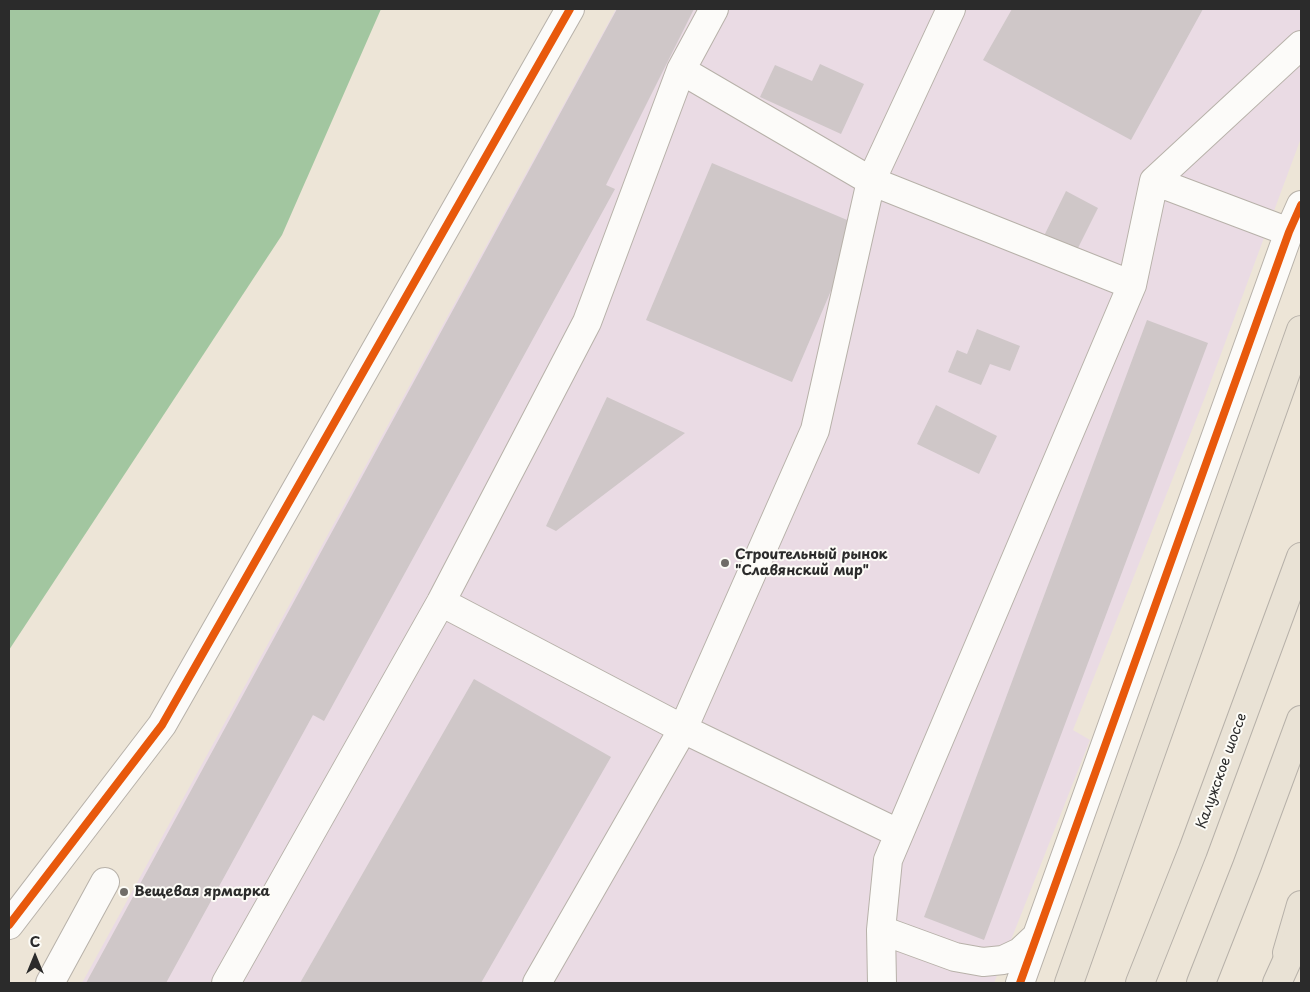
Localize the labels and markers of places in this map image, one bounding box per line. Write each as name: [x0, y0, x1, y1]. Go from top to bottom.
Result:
place label: Строительный рынок "Славянский мир": [735, 547, 888, 580]
marker: Строительный рынок "Славянский мир": [719, 557, 731, 569]
place label: Вещевая ярмарка: [134, 884, 270, 900]
marker: Вещевая ярмарка: [118, 886, 130, 898]

